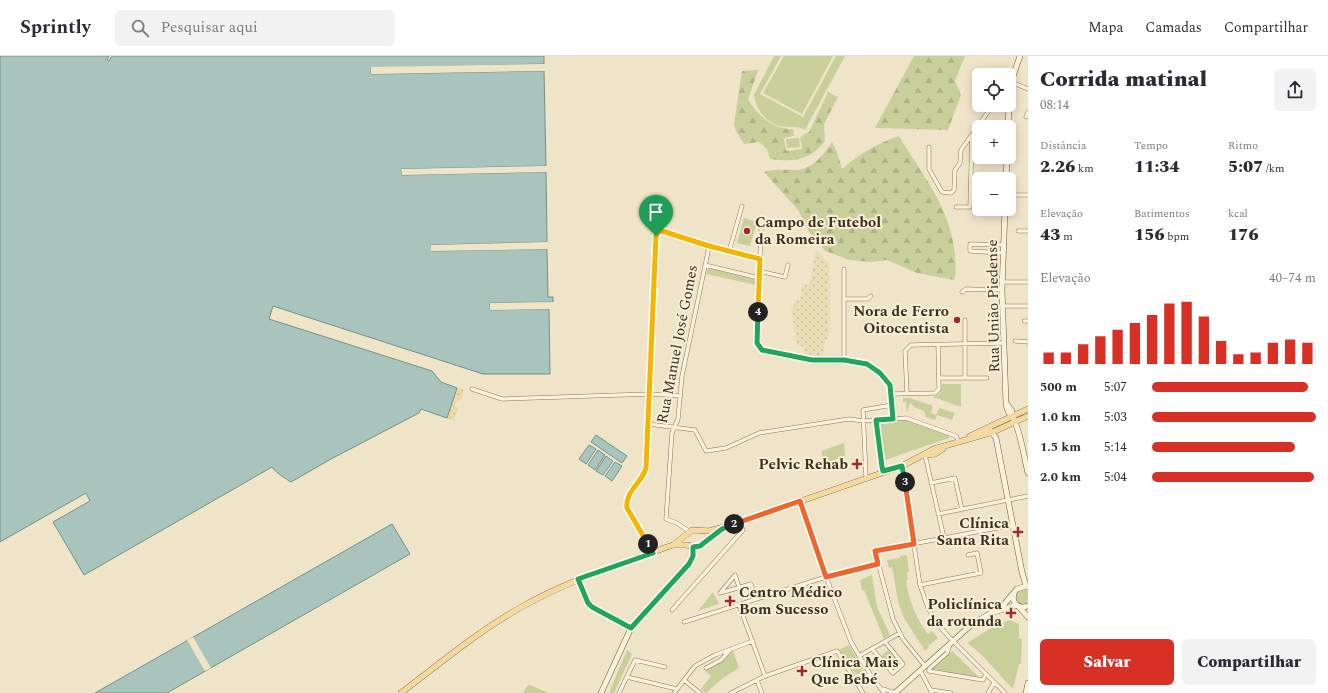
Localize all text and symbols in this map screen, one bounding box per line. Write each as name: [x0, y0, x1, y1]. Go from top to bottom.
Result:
search box: [115, 10, 395, 46]
text: Sprintly: [20, 13, 91, 42]
text: Pesquisar aqui: [161, 16, 258, 39]
icon: search: [129, 17, 151, 39]
text: Mapa: [1088, 17, 1123, 38]
text: Camadas: [1145, 17, 1202, 38]
text: Compartilhar: [1224, 17, 1308, 38]
text: Corrida matinal: [1040, 63, 1207, 96]
map controls: [972, 68, 1016, 216]
button: locate: [972, 68, 1016, 112]
button: share: [1274, 69, 1316, 111]
text: 08:14: [1040, 95, 1069, 115]
button: +: [972, 120, 1016, 164]
text: Distância: [1040, 137, 1086, 154]
text: Tempo: [1134, 137, 1168, 154]
text: Ritmo: [1228, 137, 1258, 154]
text: 2.26: [1040, 154, 1075, 180]
text: 11:34: [1134, 154, 1180, 180]
text: 5:07: [1228, 154, 1263, 180]
text: km: [1075, 160, 1094, 177]
text: /km: [1263, 160, 1284, 177]
button: −: [972, 172, 1016, 216]
pin: [639, 195, 673, 236]
icon: arrive: [645, 201, 667, 223]
text: Elevação: [1040, 205, 1083, 222]
text: Batimentos: [1134, 205, 1190, 222]
text: kcal: [1228, 205, 1248, 222]
place label: Campo de Futebol da Romeira: [755, 211, 881, 251]
text: 43: [1040, 222, 1060, 248]
text: 156: [1134, 222, 1165, 248]
text: 176: [1228, 222, 1259, 248]
marker: Campo de Futebol da Romeira: [742, 226, 752, 236]
text: m: [1060, 228, 1073, 245]
text: bpm: [1165, 228, 1189, 245]
street label: Rua União Piedense: [981, 239, 1006, 373]
street label: Rua Manuel José Gomes: [651, 263, 704, 425]
text: Elevação: [1040, 268, 1091, 288]
text: 40–74 m: [1269, 268, 1316, 288]
place label: Nora de Ferro Oitocentista: [853, 300, 949, 340]
pin: 4: [748, 302, 768, 322]
text: 4: [755, 303, 761, 320]
marker: Nora de Ferro Oitocentista: [952, 315, 962, 325]
text: 500 m: [1040, 377, 1077, 397]
text: 5:07: [1104, 377, 1127, 397]
text: 1.0 km: [1040, 407, 1081, 427]
text: 5:03: [1104, 407, 1127, 427]
text: 1.5 km: [1040, 437, 1081, 457]
text: 5:14: [1104, 437, 1127, 457]
place label: Pelvic Rehab: [758, 453, 848, 476]
marker: Pelvic Rehab: [851, 458, 863, 470]
text: 2.0 km: [1040, 467, 1081, 487]
text: 5:04: [1104, 467, 1127, 487]
pin: 3: [895, 472, 915, 492]
text: 3: [902, 473, 908, 490]
place label: Clínica Santa Rita: [937, 512, 1009, 552]
pin: 2: [724, 514, 744, 534]
text: 2: [731, 515, 737, 532]
marker: Clínica Santa Rita: [1012, 526, 1024, 538]
pin: 1: [638, 534, 658, 554]
text: 1: [645, 535, 651, 552]
place label: Centro Médico Bom Sucesso: [739, 581, 842, 621]
place label: Policlínica da rotunda: [927, 593, 1002, 633]
marker: Centro Médico Bom Sucesso: [724, 595, 736, 607]
marker: Policlínica da rotunda: [1005, 607, 1017, 619]
button: Salvar: [1040, 639, 1174, 685]
button: Compartilhar: [1182, 639, 1316, 685]
place label: Clínica Mais Que Bebé: [811, 651, 899, 691]
marker: Clínica Mais Que Bebé: [796, 665, 808, 677]

